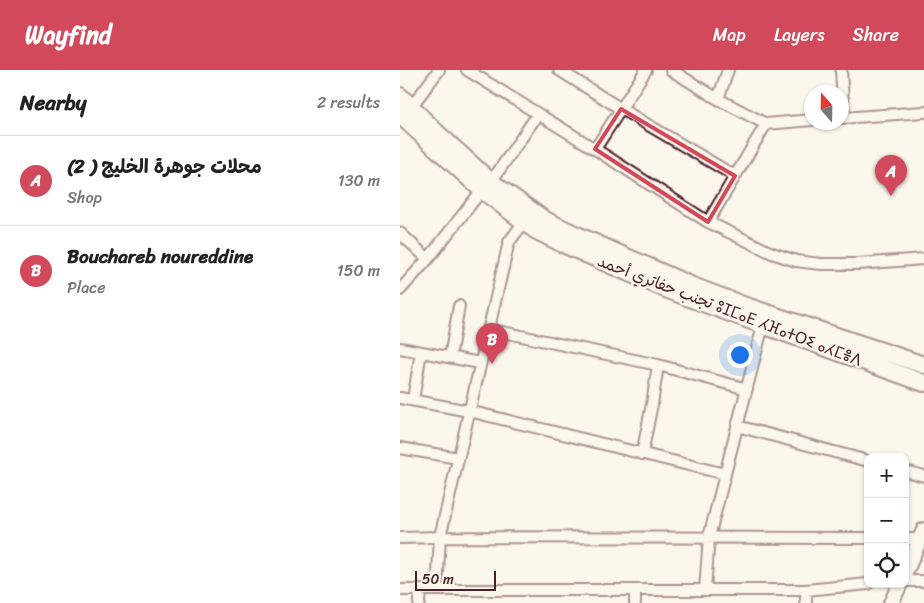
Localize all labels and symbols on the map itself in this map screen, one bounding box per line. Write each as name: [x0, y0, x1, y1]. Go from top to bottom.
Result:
north arrow: [804, 85, 849, 130]
pin: A: [875, 155, 907, 196]
street label: تجنب حفاتري أحمد ⵓⵊⵎⴰⴹ ⵃⴼⴰⵜⵔⵉ ⴰⵃⵎⴻⴷ: [593, 246, 867, 375]
pin: B: [476, 323, 508, 364]
your location: [727, 342, 753, 368]
scale bar: [415, 568, 496, 591]

